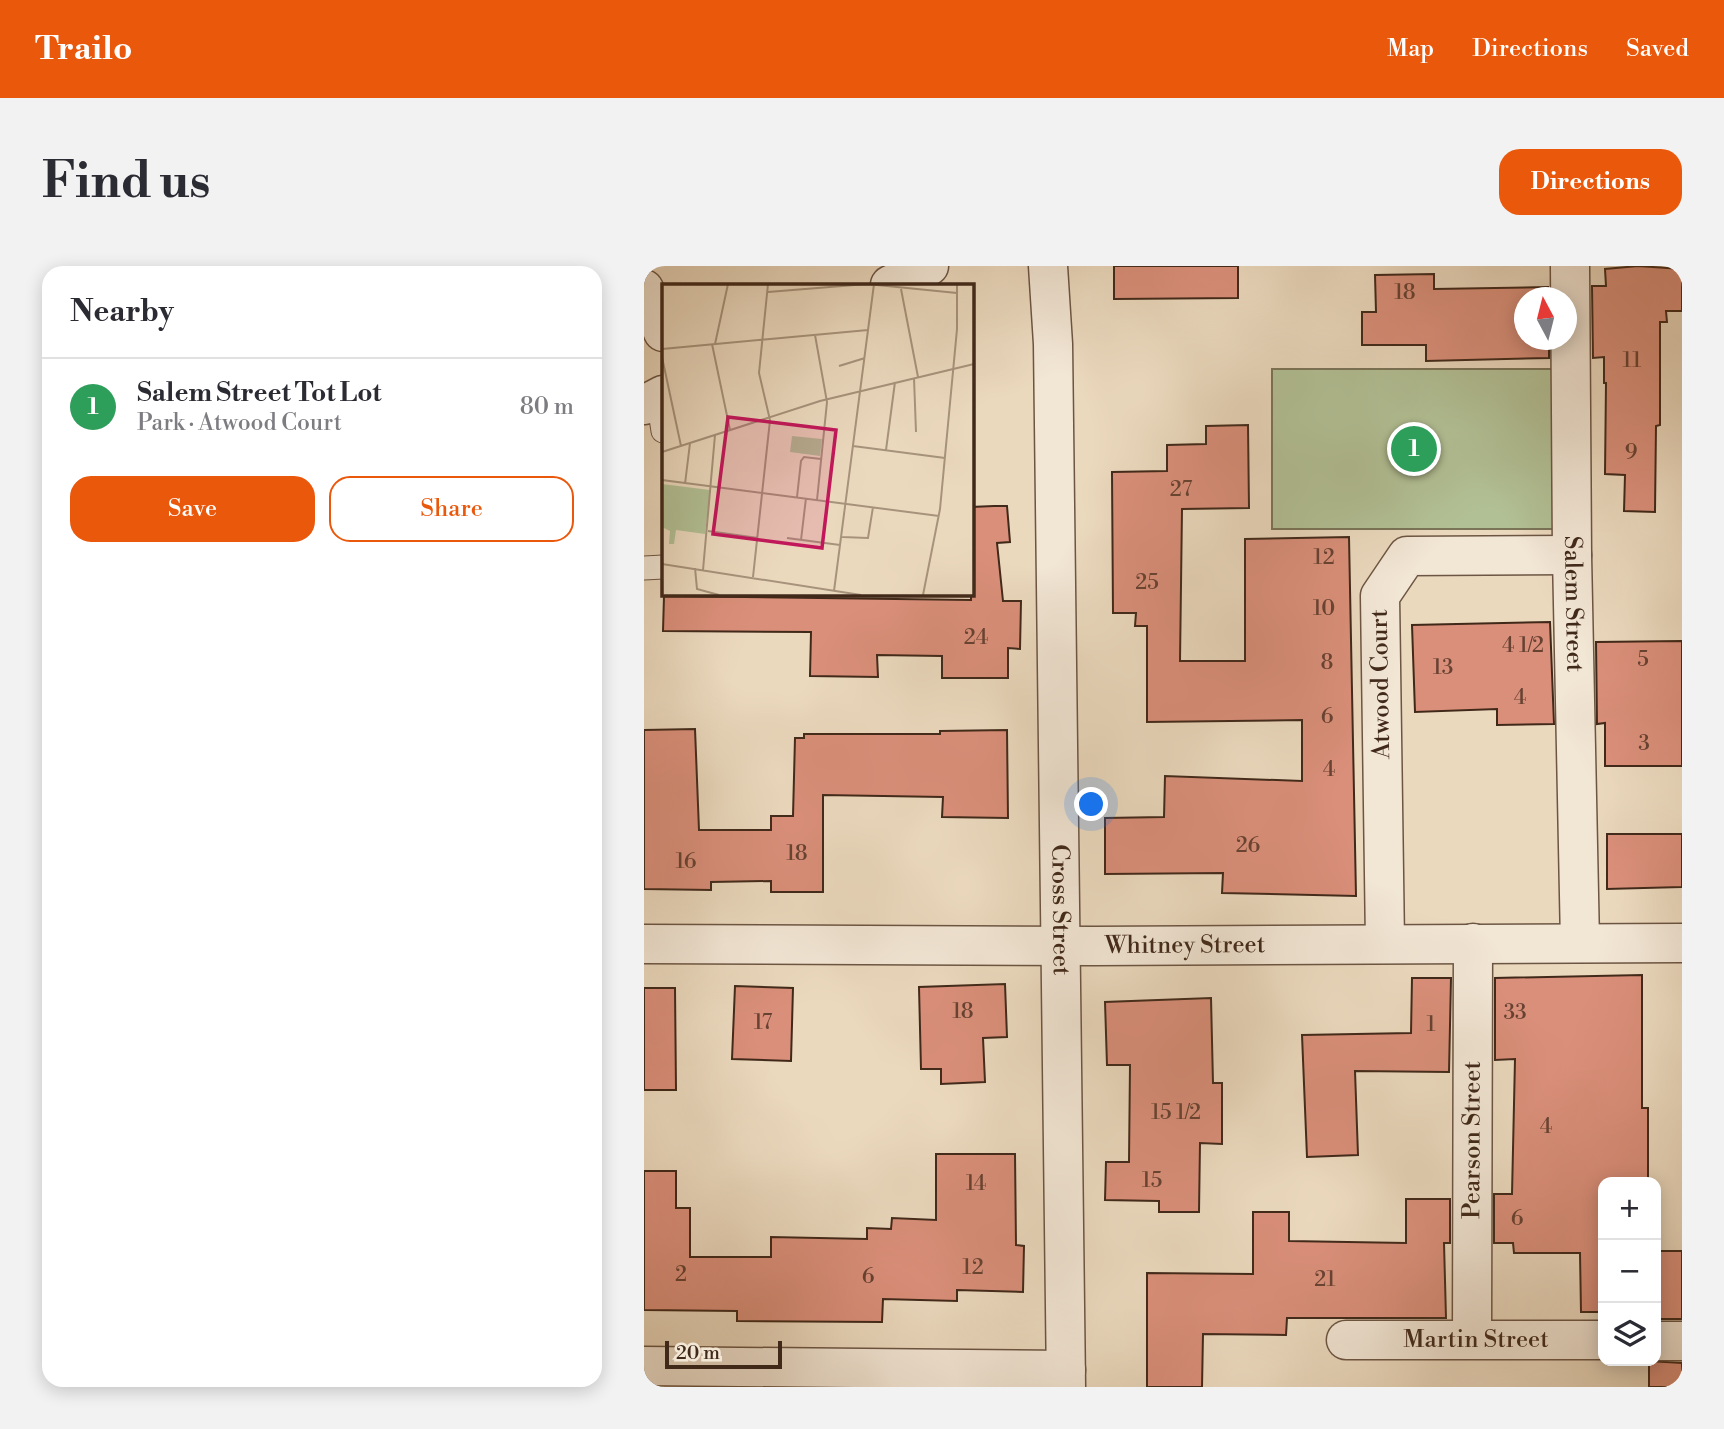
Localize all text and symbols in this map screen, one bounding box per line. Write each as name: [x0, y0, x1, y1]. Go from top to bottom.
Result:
text: Trailo: [35, 29, 132, 70]
text: Map: [1387, 34, 1434, 64]
text: Directions: [1472, 34, 1588, 64]
text: Saved: [1626, 34, 1689, 64]
button: Directions: [1499, 149, 1682, 215]
text: Find us: [42, 152, 211, 213]
house number: 18: [1394, 280, 1416, 306]
inset map: [662, 284, 973, 595]
north arrow: [1514, 287, 1577, 350]
text: Nearby: [70, 293, 174, 331]
house number: 11: [1623, 348, 1641, 374]
text: Salem Street Tot Lot: [137, 377, 382, 409]
text: 1: [87, 393, 99, 421]
text: 80 m: [520, 393, 574, 421]
text: Park · Atwood Court: [137, 409, 342, 437]
pin: 1: [1391, 423, 1437, 475]
house number: 9: [1625, 440, 1637, 466]
button: Save: [70, 476, 315, 542]
button: Share: [329, 476, 574, 542]
house number: 27: [1170, 477, 1193, 503]
street label: Salem Street: [1557, 536, 1589, 673]
house number: 12: [1313, 545, 1335, 571]
house number: 25: [1135, 570, 1159, 596]
house number: 10: [1313, 596, 1335, 622]
street label: Atwood Court: [1365, 608, 1397, 760]
house number: 24: [964, 625, 988, 651]
house number: 4 1/2: [1502, 633, 1544, 659]
house number: 5: [1637, 647, 1649, 673]
house number: 8: [1321, 650, 1333, 676]
house number: 13: [1433, 655, 1453, 681]
house number: 4: [1514, 685, 1526, 711]
house number: 6: [1321, 704, 1334, 730]
house number: 3: [1638, 731, 1650, 757]
house number: 4: [1323, 757, 1335, 783]
your location: [1074, 787, 1108, 821]
house number: 26: [1236, 833, 1261, 859]
house number: 18: [786, 841, 808, 867]
street label: Cross Street: [1044, 844, 1076, 976]
house number: 16: [675, 849, 697, 875]
street label: Whitney Street: [1104, 930, 1266, 961]
house number: 18: [952, 999, 974, 1025]
house number: 33: [1503, 1000, 1527, 1026]
house number: 17: [754, 1010, 773, 1036]
house number: 1: [1426, 1012, 1436, 1038]
street label: Pearson Street: [1457, 1060, 1488, 1219]
house number: 15 1/2: [1151, 1100, 1201, 1126]
house number: 4: [1540, 1114, 1552, 1140]
house number: 15: [1142, 1168, 1162, 1194]
house number: 14: [966, 1171, 986, 1197]
map controls: [1598, 1177, 1661, 1366]
button: +: [1598, 1177, 1661, 1240]
house number: 6: [1511, 1206, 1524, 1232]
button: −: [1598, 1240, 1661, 1303]
house number: 12: [962, 1255, 984, 1281]
house number: 2: [675, 1262, 687, 1288]
house number: 6: [862, 1264, 875, 1290]
house number: 21: [1314, 1267, 1336, 1293]
button: layers: [1598, 1303, 1661, 1366]
street label: Martin Street: [1403, 1325, 1549, 1355]
scale bar: [665, 1338, 782, 1370]
text: 20 m: [676, 1341, 720, 1365]

